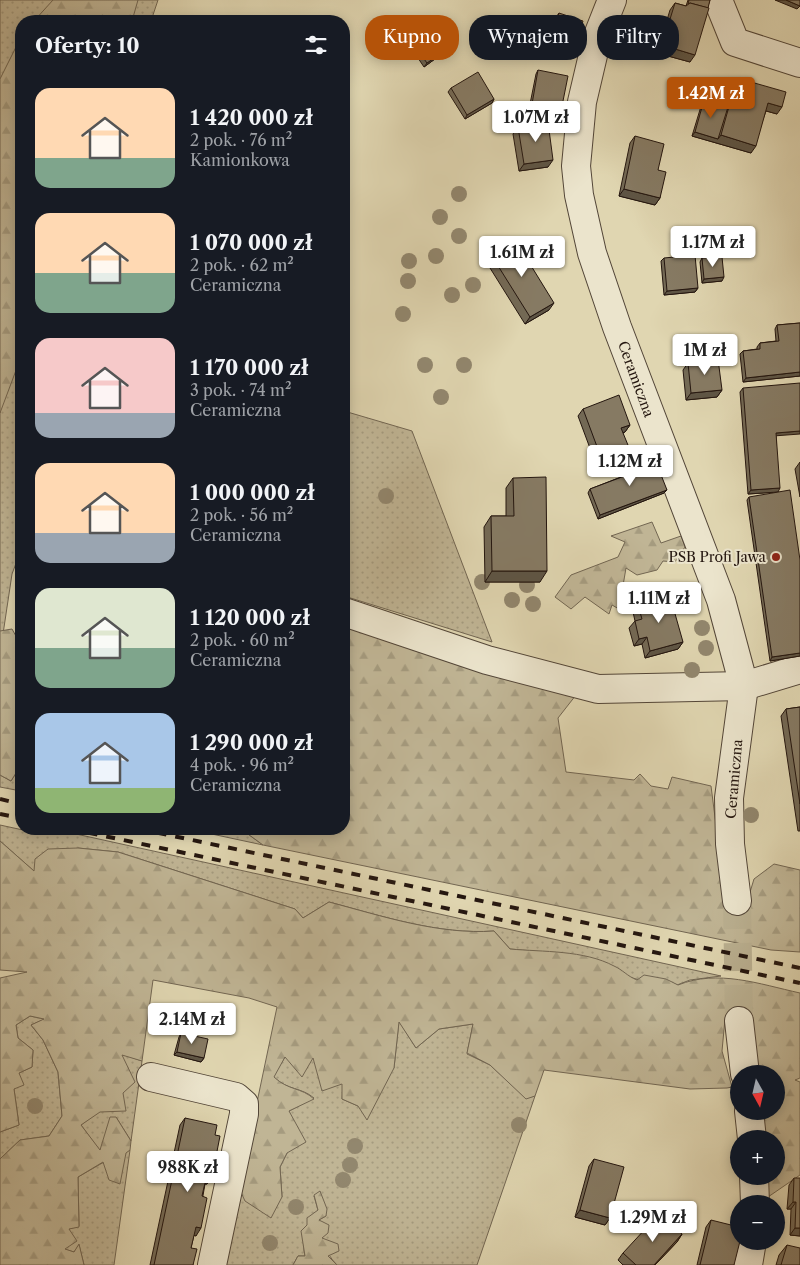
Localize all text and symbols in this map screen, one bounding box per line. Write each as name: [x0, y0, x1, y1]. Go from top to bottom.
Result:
chip: Kupno: [365, 15, 459, 60]
chip: Wynajem: [469, 15, 587, 60]
chip: Filtry: [597, 15, 679, 60]
icon: filters: [302, 31, 330, 59]
text: Oferty: 10: [35, 33, 140, 58]
pin: 1.42M zł: [659, 76, 763, 119]
text: 1.42M zł: [678, 83, 744, 103]
pin: 1.07M zł: [484, 100, 588, 143]
text: 1 420 000 zł: [190, 105, 313, 130]
text: 1.07M zł: [503, 107, 569, 127]
icon: home: [75, 108, 135, 168]
text: 2 pok. · 76 m²: [190, 130, 292, 150]
text: Kamionkowa: [190, 150, 290, 170]
pin: 1.17M zł: [661, 226, 765, 268]
text: 1 070 000 zł: [190, 230, 312, 255]
text: 1.17M zł: [682, 232, 744, 252]
icon: home: [75, 233, 135, 293]
pin: 1.61M zł: [470, 236, 574, 278]
text: 1.61M zł: [490, 242, 554, 262]
text: 2 pok. · 62 m²: [190, 255, 294, 275]
text: Ceramiczna: [190, 275, 281, 295]
pin: 1M zł: [670, 334, 740, 376]
street label: Ceramiczna: [614, 338, 658, 420]
text: 1M zł: [684, 340, 726, 360]
text: 1 170 000 zł: [190, 355, 309, 380]
icon: home: [75, 358, 135, 418]
text: 3 pok. · 74 m²: [190, 380, 292, 400]
text: Ceramiczna: [190, 400, 281, 420]
pin: 1.12M zł: [578, 444, 682, 487]
text: 1.12M zł: [598, 451, 662, 471]
text: 1 000 000 zł: [190, 480, 315, 505]
icon: home: [75, 483, 135, 543]
text: 2 pok. · 56 m²: [190, 505, 293, 525]
text: Ceramiczna: [190, 525, 281, 545]
place label: PSB Profi Jawa: [668, 548, 767, 566]
marker: PSB Profi Jawa: [770, 551, 782, 563]
pin: 1.11M zł: [607, 582, 711, 624]
text: 1.11M zł: [628, 588, 690, 608]
text: 1 120 000 zł: [190, 605, 310, 630]
icon: home: [75, 608, 135, 668]
text: 2 pok. · 60 m²: [190, 630, 295, 650]
text: Ceramiczna: [190, 650, 281, 670]
text: 1 290 000 zł: [190, 730, 313, 755]
icon: home: [75, 733, 135, 793]
street label: Ceramiczna: [722, 738, 746, 820]
text: 4 pok. · 96 m²: [190, 755, 294, 775]
text: Ceramiczna: [190, 775, 281, 795]
pin: 2.14M zł: [140, 1002, 244, 1045]
text: 2.14M zł: [159, 1009, 225, 1029]
north arrow: [730, 1065, 785, 1120]
map controls: [730, 1065, 785, 1250]
button: +: [730, 1130, 785, 1185]
pin: 988K zł: [142, 1150, 234, 1193]
text: 988K zł: [158, 1157, 218, 1177]
button: −: [730, 1195, 785, 1250]
pin: 1.29M zł: [601, 1200, 705, 1243]
text: 1.29M zł: [620, 1207, 686, 1227]

